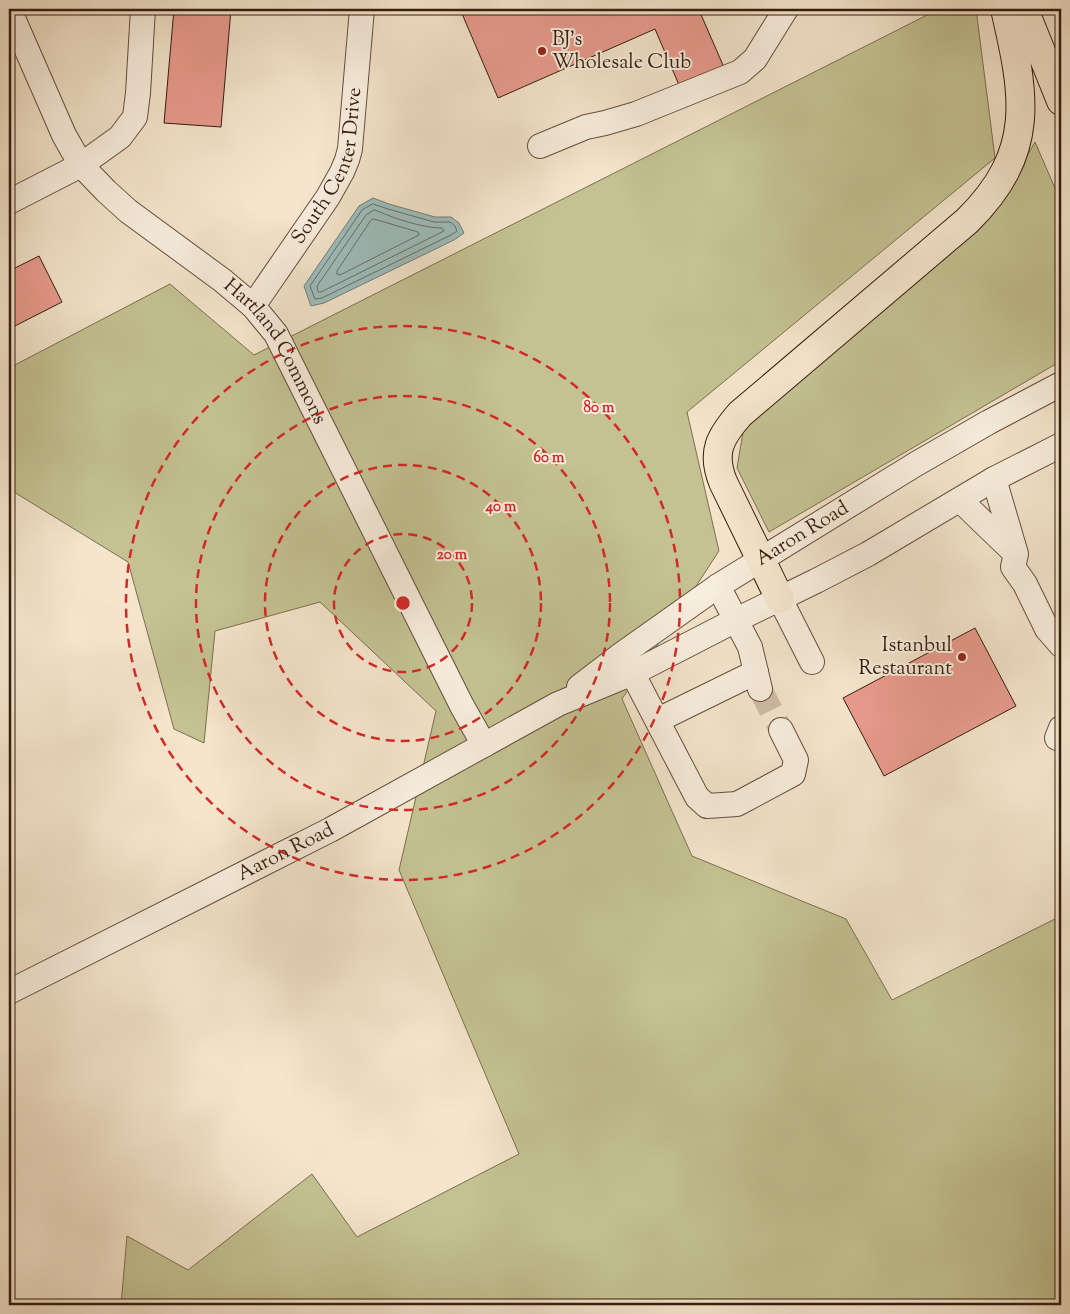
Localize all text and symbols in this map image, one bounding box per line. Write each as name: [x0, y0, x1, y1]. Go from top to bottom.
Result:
place label: BJ's Wholesale Club: [552, 26, 691, 78]
marker: BJ's Wholesale Club: [536, 45, 548, 57]
street label: South Center Drive: [285, 86, 370, 251]
street label: Hartland Commons: [217, 272, 334, 430]
text: 80 m: [583, 398, 615, 419]
text: 60 m: [534, 448, 565, 469]
street label: Aaron Road: [750, 494, 855, 574]
text: 40 m: [485, 497, 517, 518]
text: 20 m: [437, 545, 468, 566]
centre of rings: [394, 594, 412, 612]
place label: Istanbul Restaurant: [859, 632, 952, 684]
marker: Istanbul Restaurant: [956, 651, 968, 663]
street label: Aaron Road: [232, 816, 339, 889]

